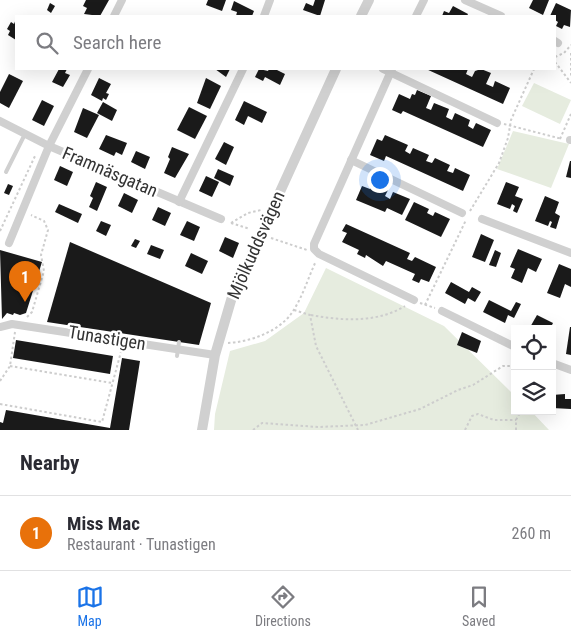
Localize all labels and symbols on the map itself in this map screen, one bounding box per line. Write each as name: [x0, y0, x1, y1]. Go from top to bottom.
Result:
street label: Framnäsgatan: [59, 142, 161, 201]
your location: [367, 167, 393, 193]
street label: Mjölkuddsvägen: [222, 188, 289, 302]
pin: 1: [9, 261, 41, 302]
street label: Tunastigen: [67, 321, 147, 354]

